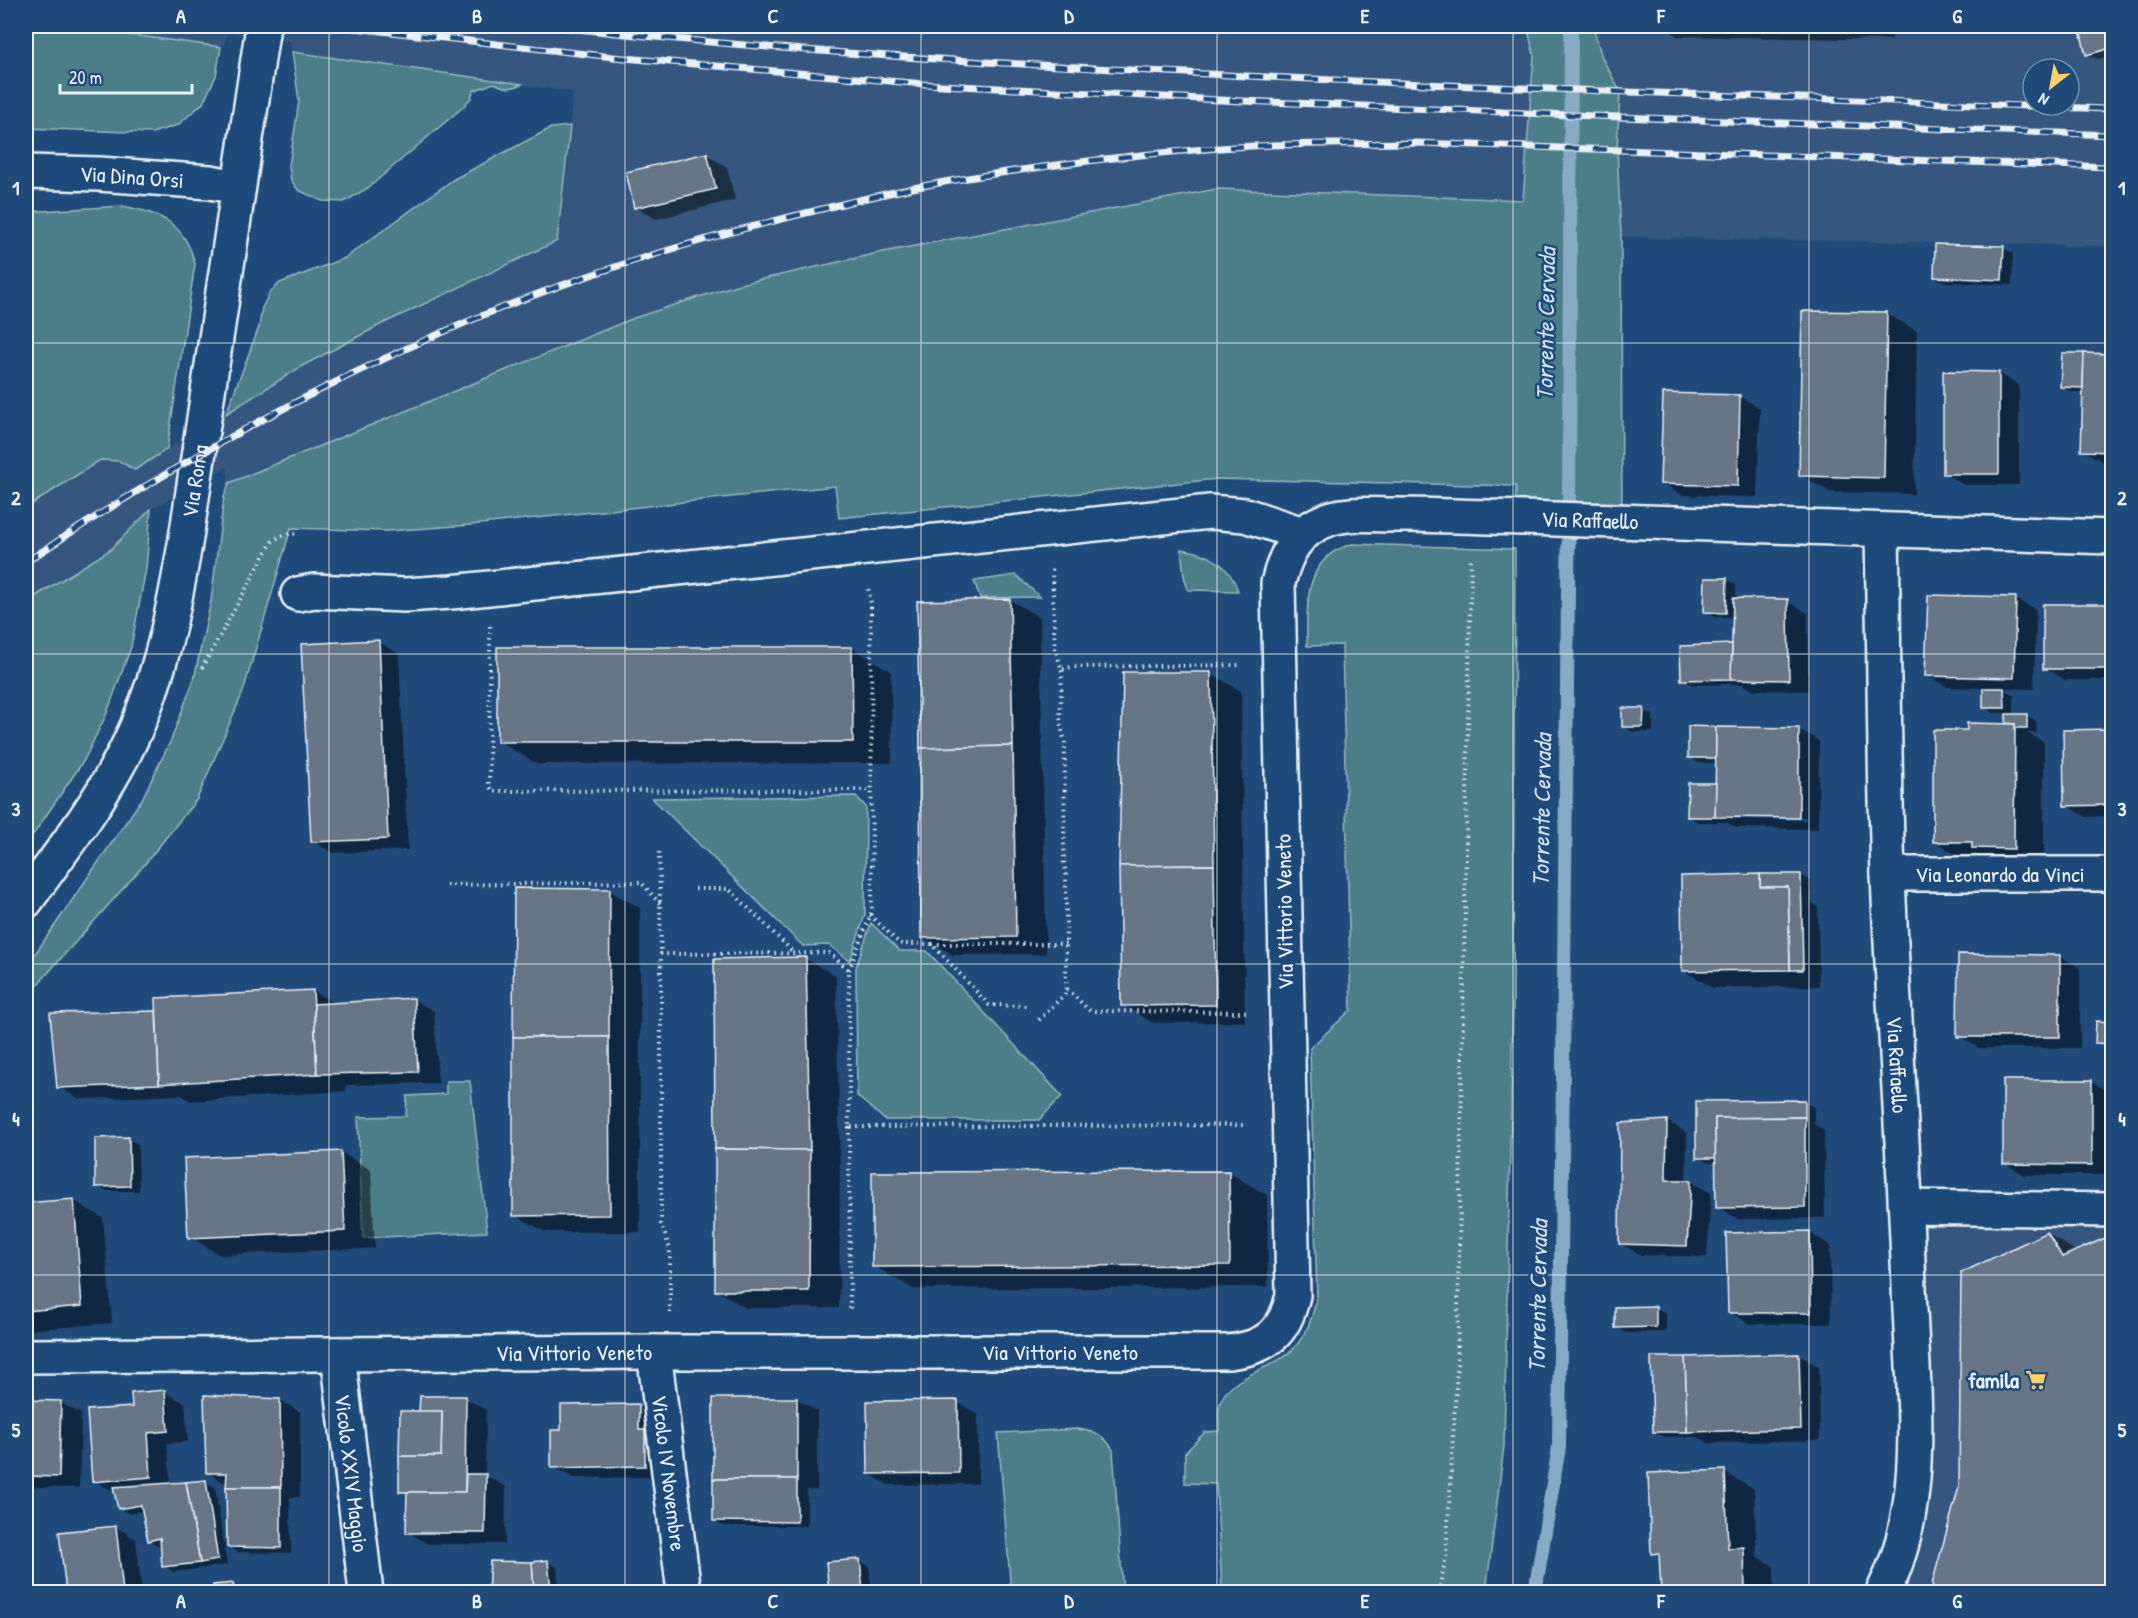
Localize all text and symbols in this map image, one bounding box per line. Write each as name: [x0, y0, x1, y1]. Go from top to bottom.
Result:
text: A: [176, 2, 186, 29]
text: B: [472, 2, 482, 29]
text: C: [768, 2, 779, 29]
text: D: [1064, 2, 1074, 29]
text: E: [1361, 2, 1370, 29]
text: F: [1656, 2, 1666, 29]
text: G: [1952, 2, 1962, 29]
scale bar: [60, 57, 192, 95]
north arrow: [2021, 57, 2081, 117]
text: 20 m: [69, 65, 102, 90]
text: N: [2034, 88, 2053, 111]
street label: Via Dina Orsi: [79, 158, 185, 195]
text: 1: [12, 174, 20, 201]
text: 1: [2118, 174, 2126, 201]
water label: Torrente Cervada: [1528, 245, 1562, 401]
street label: Via Roma: [174, 442, 215, 520]
text: 2: [11, 484, 21, 511]
text: 2: [2117, 484, 2127, 511]
street label: Via Raffaello: [1541, 503, 1639, 536]
water label: Torrente Cervada: [1524, 731, 1558, 887]
text: 3: [12, 795, 21, 822]
text: 3: [2118, 795, 2127, 822]
street label: Via Vittorio Veneto: [1268, 834, 1300, 990]
street label: Via Leonardo da Vinci: [1915, 859, 2085, 889]
street label: Via Raffaello: [1880, 1015, 1915, 1114]
text: 4: [12, 1105, 20, 1132]
text: 4: [2118, 1105, 2126, 1132]
water label: Torrente Cervada: [1520, 1217, 1554, 1373]
street label: Via Vittorio Veneto: [496, 1337, 652, 1368]
street label: Via Vittorio Veneto: [982, 1337, 1138, 1367]
place label: famila: [1968, 1365, 2019, 1395]
supermarket icon: famila: [2024, 1368, 2048, 1392]
street label: Vicolo XXIV Maggio: [328, 1393, 376, 1554]
street label: Vicolo IV Novembre: [645, 1393, 694, 1553]
text: 5: [12, 1416, 21, 1443]
text: 5: [2118, 1416, 2127, 1443]
text: A: [176, 1587, 186, 1614]
text: B: [472, 1587, 482, 1614]
text: C: [768, 1587, 779, 1614]
text: D: [1064, 1587, 1074, 1614]
text: E: [1361, 1587, 1370, 1614]
text: F: [1656, 1587, 1666, 1614]
text: G: [1952, 1587, 1962, 1614]

